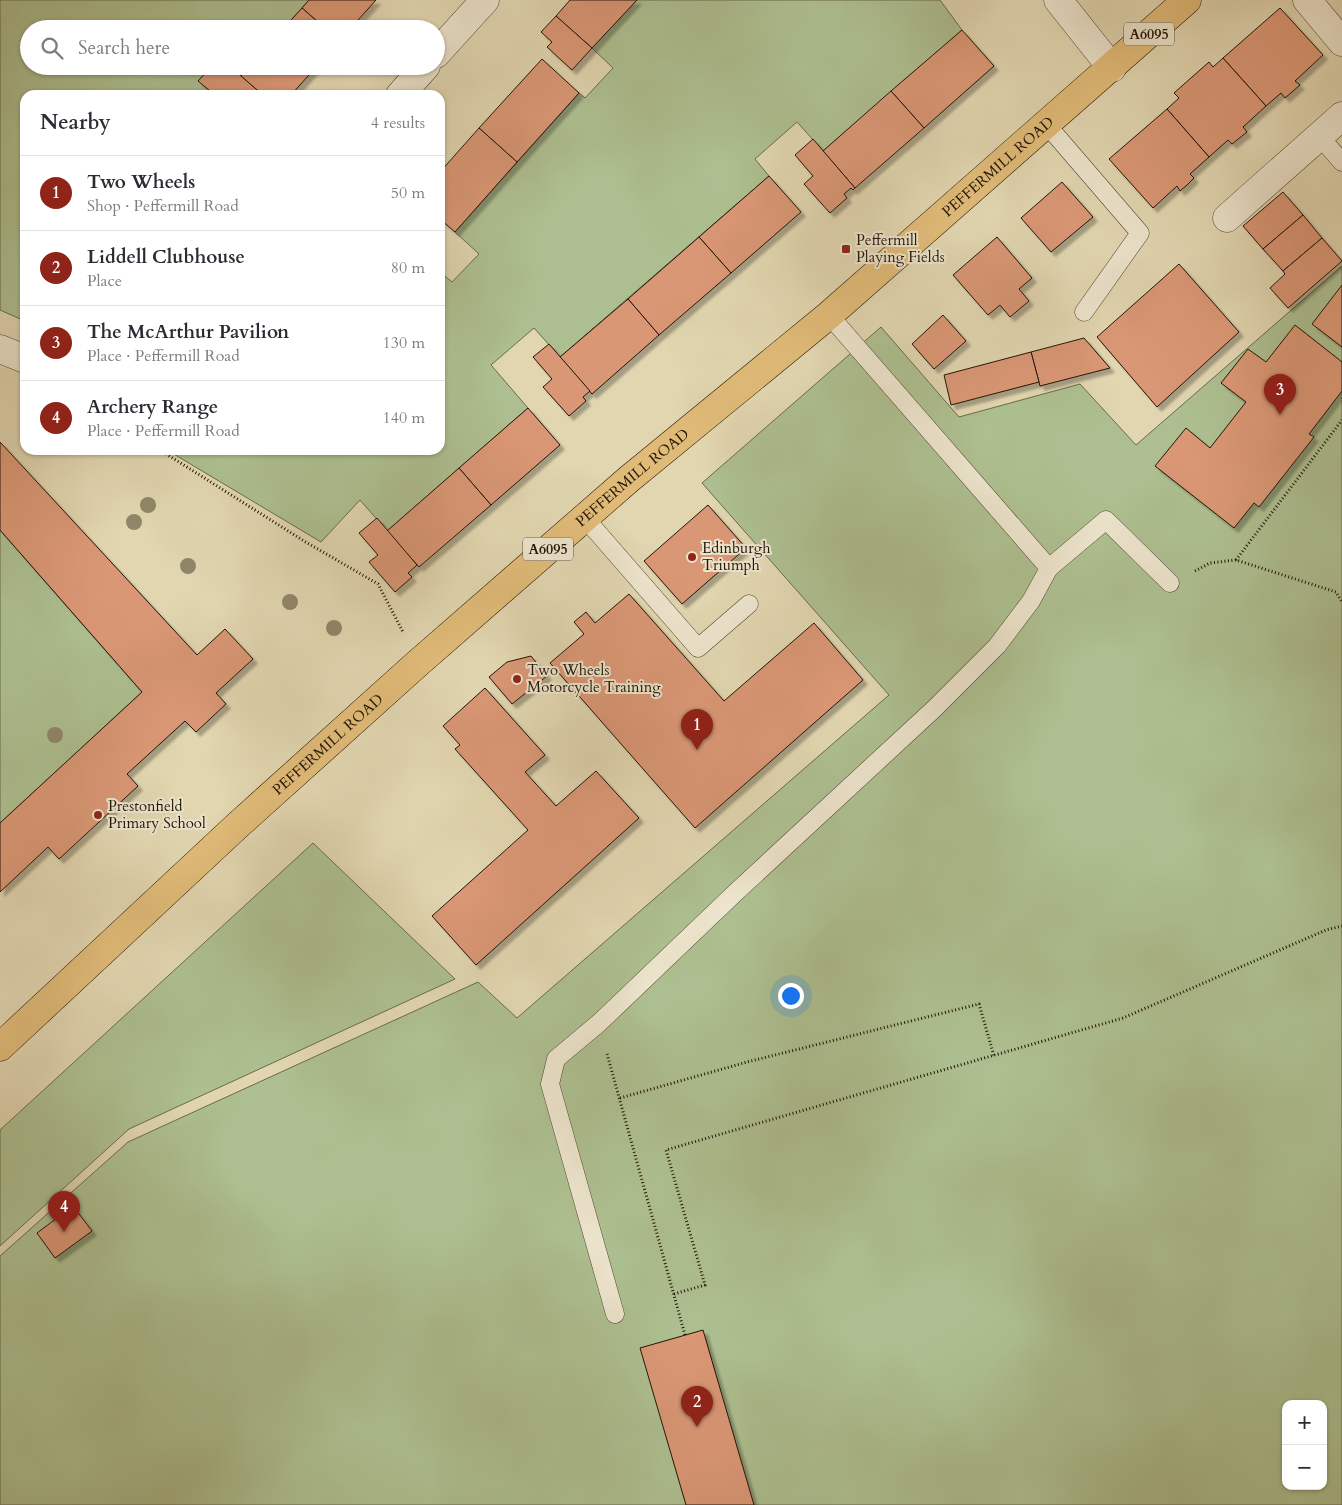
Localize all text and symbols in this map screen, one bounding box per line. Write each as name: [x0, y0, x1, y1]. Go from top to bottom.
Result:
search box: [20, 20, 445, 75]
road number: A6095: [1124, 22, 1174, 46]
icon: search: [38, 34, 66, 62]
text: Search here: [78, 35, 170, 61]
text: Nearby: [40, 108, 111, 137]
text: 4 results: [371, 112, 425, 134]
street label: PEFFERMILL ROAD: [938, 112, 1058, 221]
text: Two Wheels: [87, 169, 195, 195]
text: 1: [52, 182, 60, 204]
text: 50 m: [391, 182, 425, 204]
text: Shop · Peffermill Road: [87, 195, 239, 217]
place label: Peffermill Playing Fields: [856, 230, 945, 267]
marker: Peffermill Playing Fields: [840, 243, 852, 255]
text: Liddell Clubhouse: [87, 244, 245, 270]
text: 2: [52, 257, 60, 279]
text: 80 m: [391, 257, 425, 279]
text: Place: [87, 270, 122, 292]
text: The McArthur Pavilion: [87, 319, 289, 345]
text: 3: [52, 332, 60, 354]
text: 130 m: [383, 332, 425, 354]
text: Place · Peffermill Road: [87, 345, 240, 367]
pin: 3: [1264, 374, 1296, 415]
text: Archery Range: [87, 394, 218, 420]
text: 4: [52, 407, 60, 429]
text: 140 m: [383, 407, 425, 429]
text: Place · Peffermill Road: [87, 420, 240, 442]
street label: PEFFERMILL ROAD: [571, 424, 693, 531]
road number: A6095: [523, 538, 573, 560]
place label: Edinburgh Triumph: [702, 538, 771, 575]
marker: Edinburgh Triumph: [686, 551, 698, 563]
place label: Two Wheels Motorcycle Training: [527, 660, 661, 697]
marker: Two Wheels Motorcycle Training: [511, 673, 523, 685]
street label: PEFFERMILL ROAD: [268, 689, 387, 800]
pin: 1: [681, 709, 713, 750]
place label: Prestonfield Primary School: [108, 796, 206, 833]
marker: Prestonfield Primary School: [92, 809, 104, 821]
your location: [778, 983, 804, 1009]
pin: 4: [48, 1191, 80, 1232]
pin: 2: [681, 1386, 713, 1427]
map controls: [1282, 1400, 1327, 1490]
button: +: [1282, 1400, 1327, 1445]
button: −: [1282, 1445, 1327, 1490]

